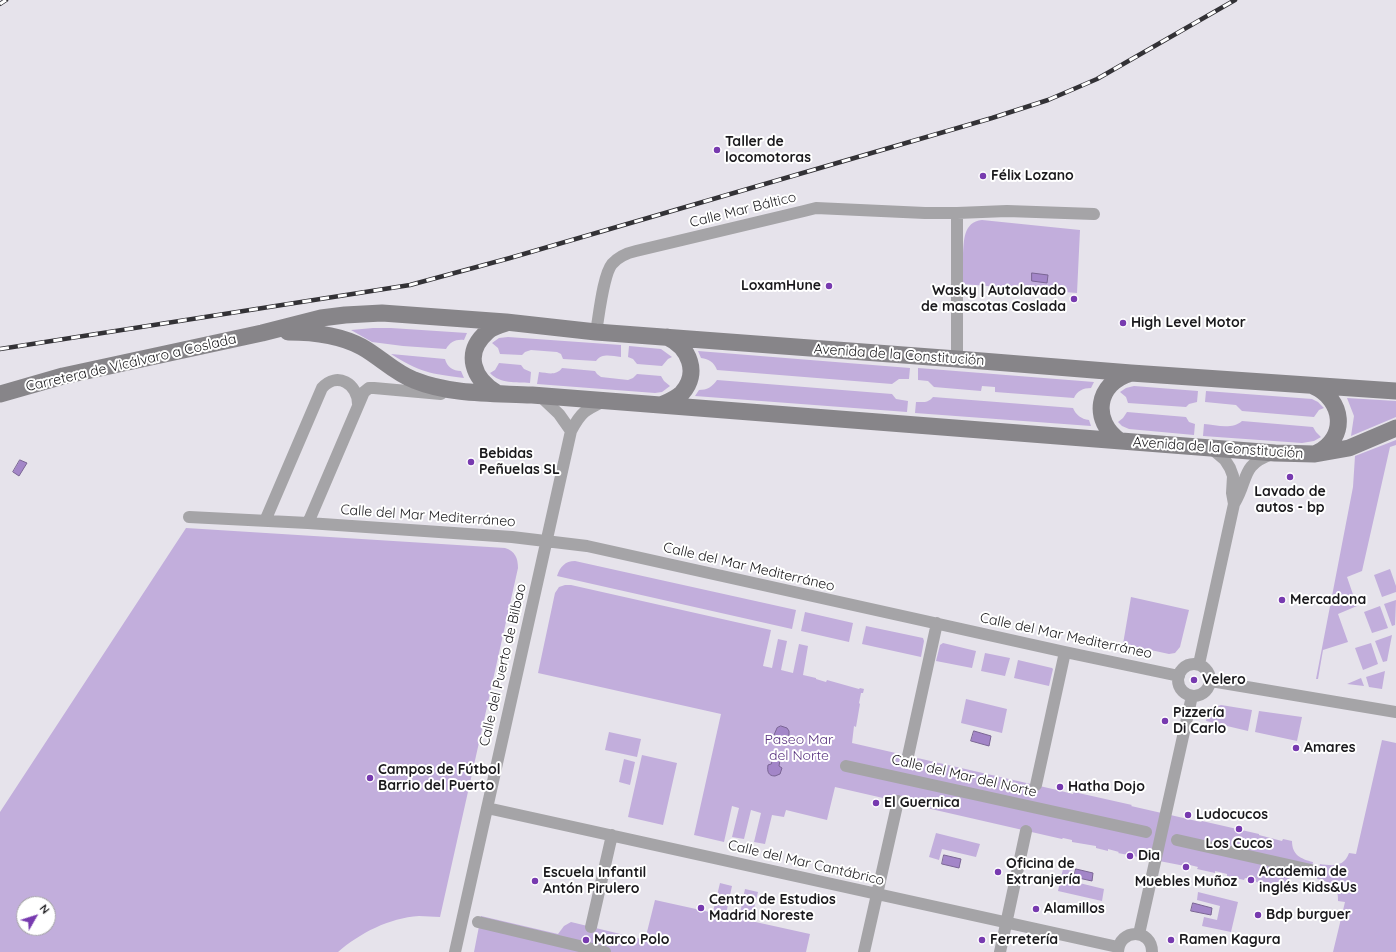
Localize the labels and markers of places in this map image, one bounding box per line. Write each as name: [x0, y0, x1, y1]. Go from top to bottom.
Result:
place label: Taller de locomotoras: [725, 134, 811, 166]
marker: Taller de locomotoras: [712, 145, 722, 155]
place label: Félix Lozano: [991, 168, 1074, 184]
marker: Félix Lozano: [978, 171, 988, 181]
place label: LoxamHune: [741, 278, 821, 294]
marker: LoxamHune: [824, 281, 834, 291]
place label: Wasky | Autolavado de mascotas Coslada: [921, 283, 1066, 316]
marker: Wasky | Autolavado de mascotas Coslada: [1069, 294, 1079, 304]
place label: High Level Motor: [1131, 315, 1246, 331]
marker: High Level Motor: [1118, 318, 1128, 328]
place label: Bebidas Peñuelas SL: [479, 446, 560, 478]
marker: Bebidas Peñuelas SL: [466, 457, 476, 467]
marker: Lavado de autos - bp: [1285, 472, 1295, 482]
place label: Lavado de autos - bp: [1254, 484, 1326, 516]
place label: Mercadona: [1290, 592, 1366, 608]
marker: Mercadona: [1277, 595, 1287, 605]
place label: Velero: [1202, 672, 1246, 688]
marker: Velero: [1189, 675, 1199, 685]
place label: Pizzería Di Carlo: [1173, 705, 1226, 738]
marker: Pizzería Di Carlo: [1160, 716, 1170, 726]
place label: Amares: [1304, 740, 1355, 756]
marker: Amares: [1291, 743, 1301, 753]
place label: Campos de Fútbol Barrio del Puerto: [378, 762, 501, 794]
marker: Campos de Fútbol Barrio del Puerto: [365, 773, 375, 783]
place label: Hatha Dojo: [1068, 779, 1145, 795]
marker: Hatha Dojo: [1055, 782, 1065, 792]
place label: El Guernica: [884, 795, 960, 811]
marker: El Guernica: [871, 798, 881, 808]
place label: Ludocucos: [1196, 807, 1268, 823]
marker: Ludocucos: [1183, 810, 1193, 820]
marker: Los Cucos: [1234, 824, 1244, 834]
place label: Los Cucos: [1205, 836, 1273, 852]
place label: Dia: [1138, 848, 1160, 864]
marker: Dia: [1125, 851, 1135, 861]
place label: Oficina de Extranjería: [1006, 856, 1081, 888]
marker: Muebles Muñoz: [1181, 862, 1191, 872]
place label: Academia de inglés Kids&Us: [1259, 864, 1357, 896]
place label: Escuela Infantil Antón Pirulero: [543, 865, 646, 898]
marker: Oficina de Extranjería: [993, 867, 1003, 877]
place label: Muebles Muñoz: [1135, 874, 1237, 890]
marker: Academia de inglés Kids&Us: [1246, 875, 1256, 885]
marker: Escuela Infantil Antón Pirulero: [530, 876, 540, 886]
place label: Centro de Estudios Madrid Noreste: [709, 892, 836, 924]
place label: Alamillos: [1044, 901, 1105, 917]
marker: Centro de Estudios Madrid Noreste: [696, 903, 706, 913]
marker: Alamillos: [1031, 904, 1041, 914]
place label: Bdp burguer: [1266, 907, 1351, 923]
marker: Bdp burguer: [1253, 910, 1263, 920]
place label: Marco Polo: [594, 932, 669, 948]
place label: Ferretería: [990, 932, 1058, 948]
place label: Ramen Kagura: [1179, 932, 1281, 948]
marker: Marco Polo: [581, 935, 591, 945]
marker: Ferretería: [977, 935, 987, 945]
marker: Ramen Kagura: [1166, 935, 1176, 945]

